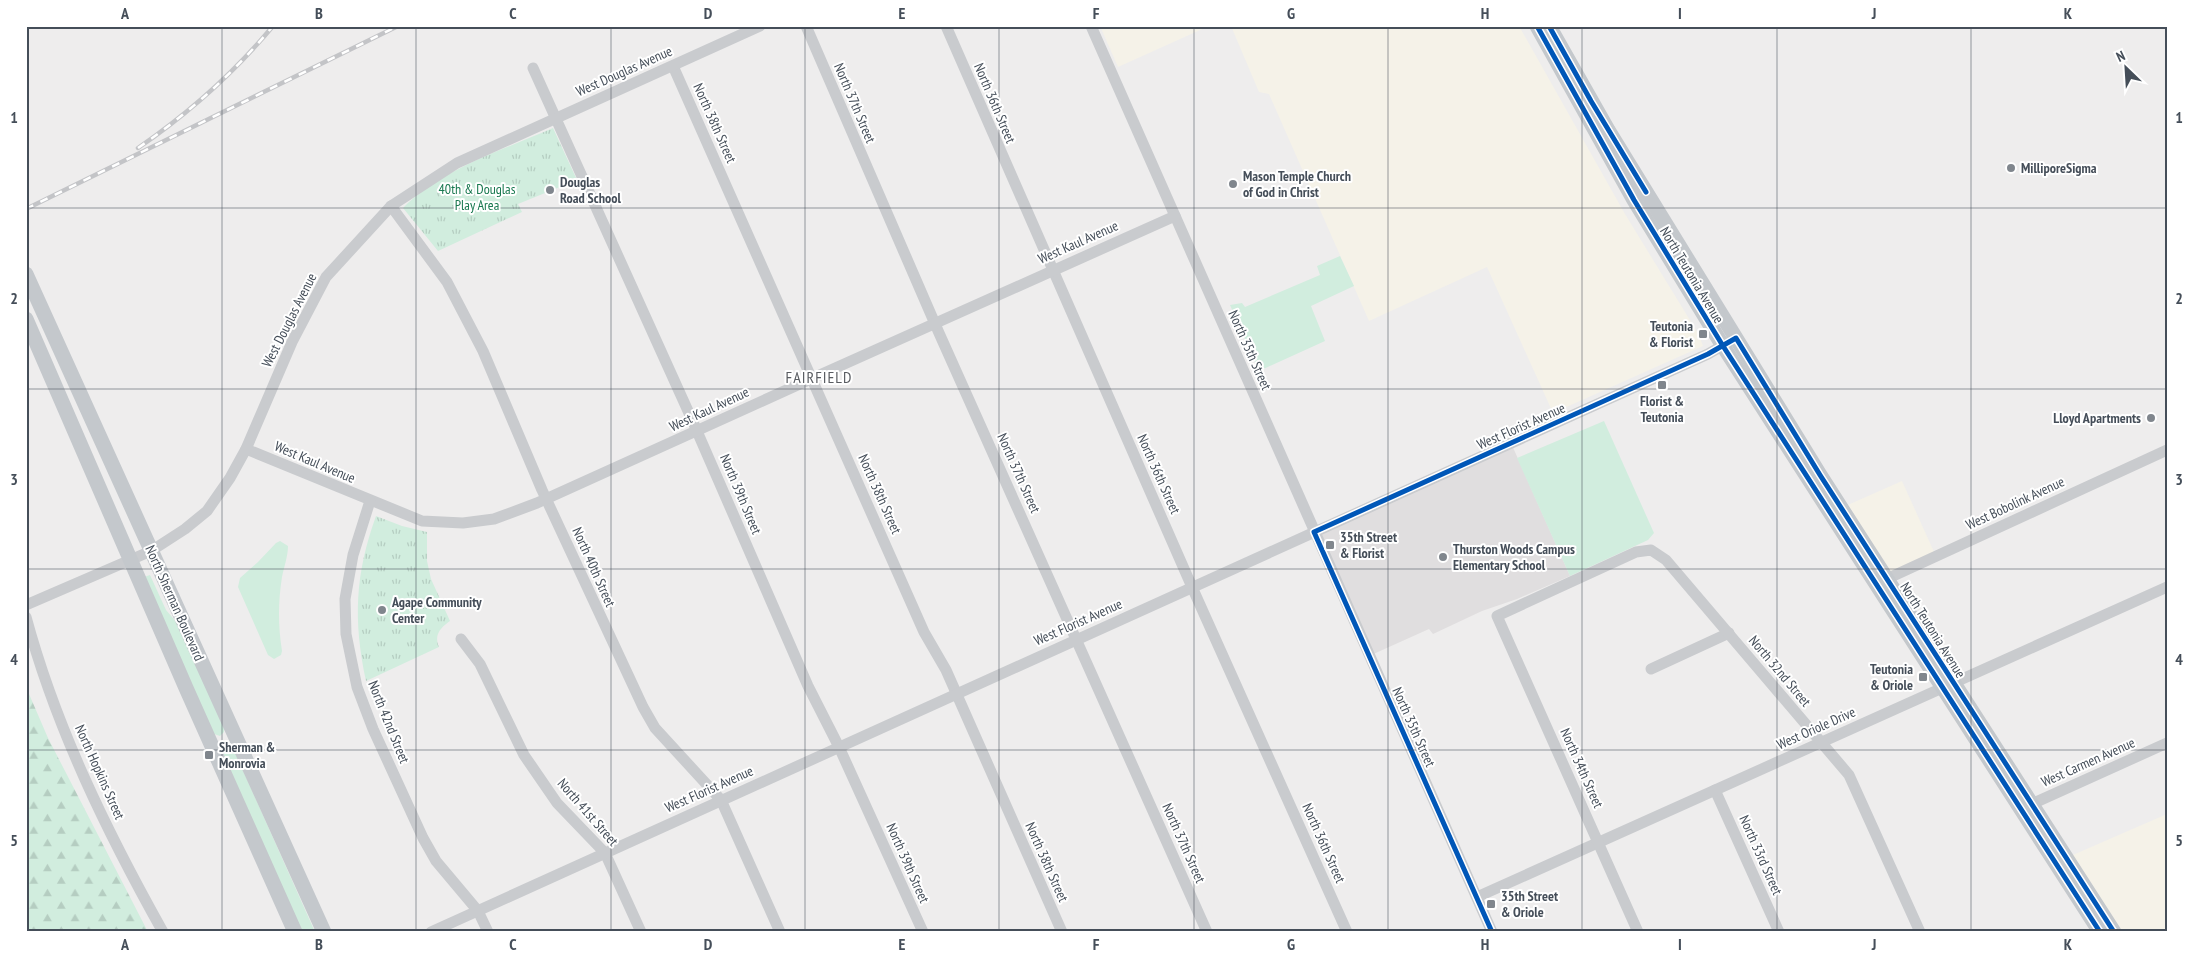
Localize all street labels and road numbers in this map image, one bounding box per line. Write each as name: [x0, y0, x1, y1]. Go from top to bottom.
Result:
street label: West Douglas Avenue: [573, 42, 675, 100]
street label: North 37th Street: [830, 60, 880, 146]
street label: North 36th Street: [970, 60, 1020, 146]
street label: North 38th Street: [689, 80, 741, 166]
street label: West Kaul Avenue: [1035, 216, 1121, 268]
street label: North Teutonia Avenue: [1656, 223, 1728, 327]
street label: West Douglas Avenue: [258, 270, 321, 370]
street label: North 35th Street: [1224, 307, 1276, 393]
street label: West Kaul Avenue: [666, 383, 752, 435]
street label: West Florist Avenue: [1474, 398, 1568, 453]
street label: North 37th Street: [993, 430, 1045, 516]
street label: North 36th Street: [1133, 431, 1185, 517]
street label: West Kaul Avenue: [272, 437, 358, 487]
street label: North 39th Street: [716, 451, 766, 537]
street label: North 38th Street: [854, 451, 906, 537]
street label: West Bobolink Avenue: [1963, 472, 2067, 534]
street label: North 40th Street: [568, 524, 620, 610]
street label: North Sherman Boulevard: [141, 542, 209, 664]
street label: North Teutonia Avenue: [1896, 579, 1970, 681]
street label: West Florist Avenue: [1031, 594, 1125, 649]
street label: North 32nd Street: [1745, 632, 1815, 710]
street label: North 42nd Street: [364, 678, 414, 766]
street label: North 35th Street: [1388, 684, 1440, 770]
street label: West Oriole Drive: [1774, 703, 1858, 753]
street label: North Hopkins Street: [71, 722, 129, 822]
street label: North 34th Street: [1556, 725, 1608, 811]
street label: West Carmen Avenue: [2038, 733, 2138, 791]
street label: West Florist Avenue: [662, 761, 756, 816]
street label: North 41st Street: [554, 774, 622, 850]
street label: North 37th Street: [1158, 800, 1210, 886]
street label: North 36th Street: [1298, 800, 1350, 886]
street label: North 33rd Street: [1735, 812, 1787, 898]
street label: North 38th Street: [1021, 819, 1073, 905]
street label: North 39th Street: [882, 820, 934, 906]

